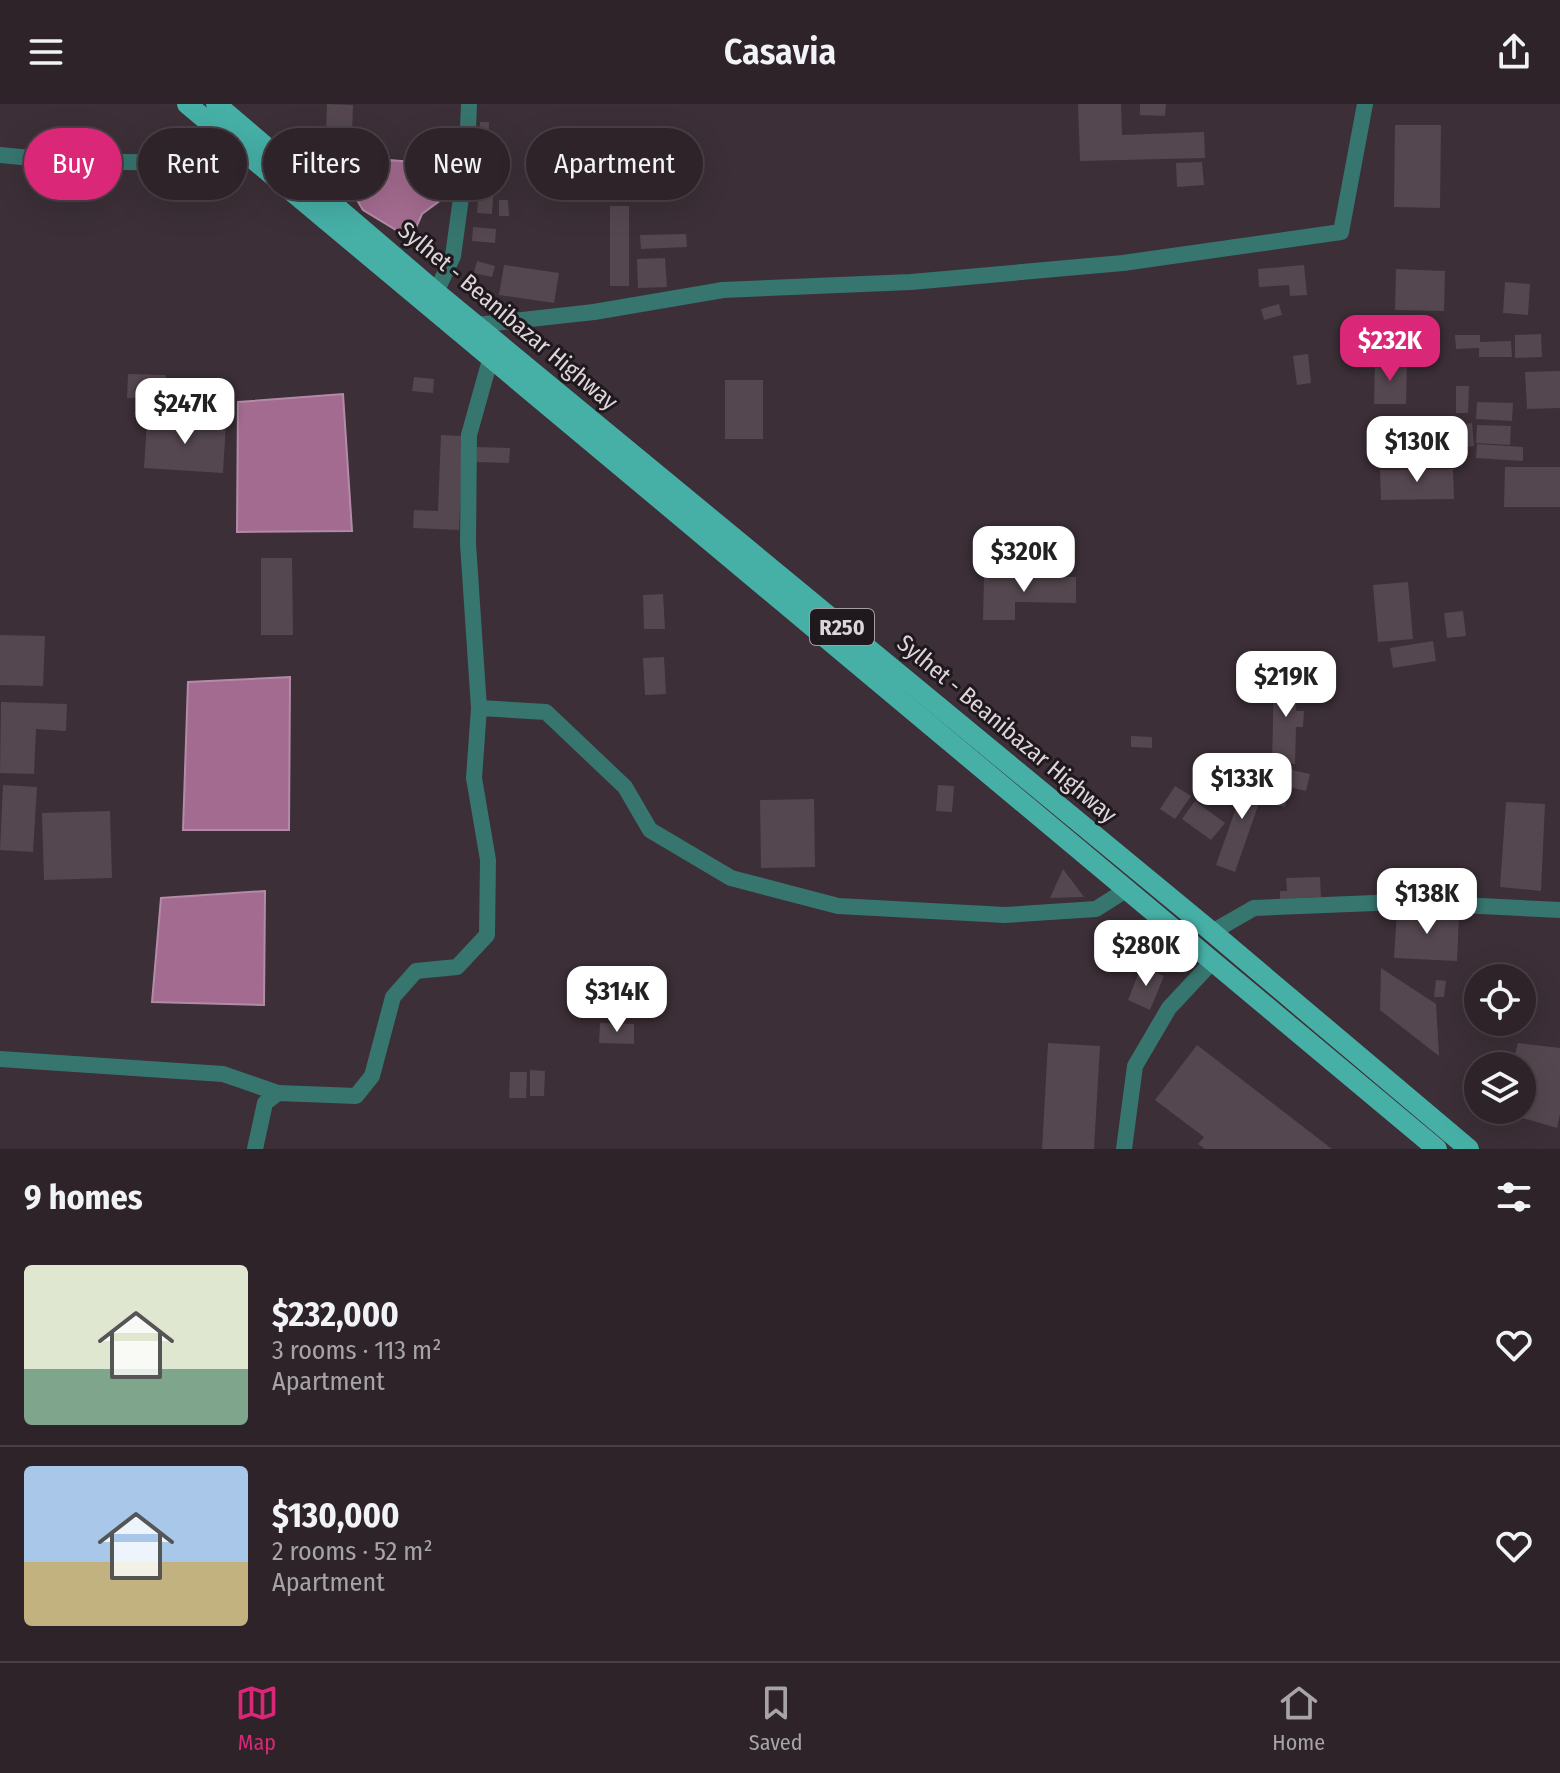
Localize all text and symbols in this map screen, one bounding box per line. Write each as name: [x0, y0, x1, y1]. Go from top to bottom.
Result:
icon: menu: [24, 30, 68, 74]
text: Casavia: [724, 30, 836, 74]
icon: share: [1492, 30, 1536, 74]
chip: Buy: [24, 128, 122, 200]
chip: Rent: [138, 128, 247, 200]
chip: Filters: [263, 128, 389, 200]
chip: New: [405, 128, 510, 200]
chip: Apartment: [526, 128, 703, 200]
street label: Sylhet - Beanibazar Highway: [393, 216, 624, 416]
pin: $232K: [1334, 315, 1446, 383]
text: $232K: [1358, 325, 1422, 356]
pin: $247K: [129, 378, 241, 446]
text: $247K: [153, 388, 217, 419]
pin: $130K: [1361, 416, 1473, 484]
text: $130K: [1385, 426, 1449, 457]
pin: $320K: [968, 526, 1080, 594]
text: $320K: [991, 536, 1057, 567]
road number: R250: [810, 609, 874, 645]
street label: Sylhet - Beanibazar Highway: [892, 629, 1123, 829]
pin: $219K: [1230, 651, 1342, 719]
text: $219K: [1254, 661, 1318, 692]
pin: $133K: [1186, 753, 1298, 821]
text: $133K: [1211, 763, 1273, 794]
pin: $138K: [1371, 868, 1483, 936]
text: $138K: [1395, 878, 1459, 909]
pin: $280K: [1090, 920, 1202, 988]
text: $280K: [1112, 930, 1180, 961]
map controls: [1464, 964, 1536, 1124]
button: locate: [1464, 964, 1536, 1036]
pin: $314K: [561, 966, 673, 1034]
text: $314K: [585, 976, 649, 1007]
button: layers: [1464, 1052, 1536, 1124]
icon: filters: [1492, 1175, 1536, 1219]
text: 9 homes: [24, 1177, 143, 1218]
text: $232,000: [272, 1294, 399, 1335]
icon: home: [88, 1297, 184, 1393]
icon: heart: [1492, 1323, 1536, 1367]
text: 3 rooms · 113 m²: [272, 1335, 441, 1366]
text: Apartment: [272, 1366, 385, 1397]
text: $130,000: [272, 1495, 400, 1536]
icon: home: [88, 1498, 184, 1594]
icon: heart: [1492, 1524, 1536, 1568]
text: 2 rooms · 52 m²: [272, 1536, 433, 1567]
text: Apartment: [272, 1567, 385, 1598]
tab: Map: [235, 1681, 279, 1756]
tab: Saved: [749, 1681, 803, 1756]
tab: Home: [1272, 1681, 1325, 1756]

